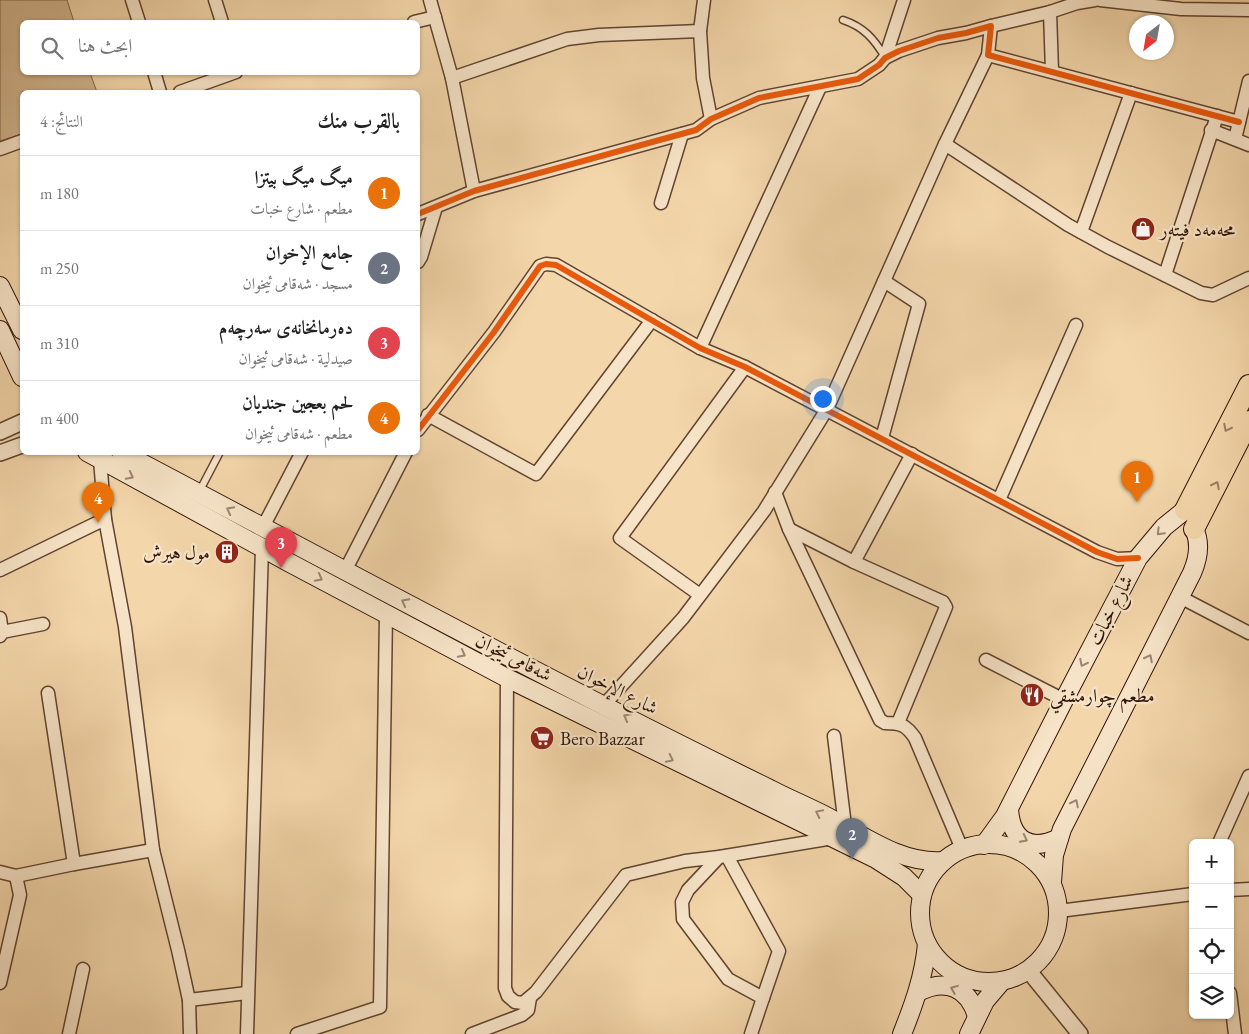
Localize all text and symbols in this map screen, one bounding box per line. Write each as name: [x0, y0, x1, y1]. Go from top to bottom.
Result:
north arrow: [1129, 15, 1174, 60]
search box: [20, 20, 420, 75]
text: ابحث هنا: [78, 33, 132, 58]
icon: search: [38, 34, 66, 62]
text: بالقرب منك: [317, 107, 400, 134]
text: النتائج: 4: [40, 111, 83, 132]
text: ميگ ميگ بيتزا: [254, 165, 353, 190]
text: 180 m: [40, 183, 79, 204]
text: 1: [380, 183, 388, 204]
text: مطعم · شارع خبات: [250, 198, 353, 219]
shop icon: محەمەد فیتەر: [1130, 216, 1156, 242]
place label: محەمەد فیتەر: [1158, 217, 1236, 242]
text: جامع الإخوان: [266, 240, 353, 265]
text: 250 m: [40, 258, 79, 279]
text: 2: [380, 258, 388, 279]
text: مسجد · شەقامی ئیخوان: [242, 273, 353, 294]
text: دەرمانخانەی سەرچەم: [219, 315, 353, 340]
text: 310 m: [40, 333, 79, 354]
text: 3: [380, 333, 388, 354]
text: صيدلية · شەقامی ئیخوان: [239, 348, 353, 369]
your location: [810, 386, 836, 412]
text: لحم بعجين جنديان: [242, 390, 353, 415]
text: 400 m: [40, 408, 79, 429]
text: 4: [380, 408, 388, 429]
text: مطعم · شەقامی ئیخوان: [245, 423, 353, 444]
one-way arrow: [1223, 423, 1233, 432]
pin: 1: [1121, 461, 1153, 502]
one-way arrow: [124, 470, 133, 480]
one-way arrow: [1210, 481, 1220, 490]
pin: 4: [82, 482, 114, 523]
one-way arrow: [227, 506, 236, 516]
one-way arrow: [1156, 526, 1165, 535]
pin: 3: [265, 527, 297, 568]
building icon: مول هيرش: [214, 539, 240, 565]
place label: مول هيرش: [143, 540, 210, 565]
street label: شارع خبات: [1082, 571, 1141, 651]
one-way arrow: [313, 572, 322, 582]
one-way arrow: [401, 599, 410, 609]
street label: شەقامی ئیخوان: [471, 628, 556, 687]
one-way arrow: [457, 648, 466, 658]
one-way arrow: [1143, 654, 1153, 663]
one-way arrow: [1079, 658, 1089, 667]
street label: شارع الإخوان: [572, 659, 662, 723]
restaurant icon: مطعم چوارمشقي: [1019, 682, 1045, 708]
place label: مطعم چوارمشقي: [1050, 683, 1155, 714]
one-way arrow: [623, 713, 632, 723]
supermarket icon: Bero Bazzar: [529, 725, 555, 751]
place label: Bero Bazzar: [560, 726, 645, 751]
one-way arrow: [665, 753, 674, 763]
one-way arrow: [1069, 799, 1079, 808]
one-way arrow: [815, 809, 824, 819]
pin: 2: [836, 818, 868, 859]
one-way arrow: [1019, 833, 1028, 843]
map controls: [1189, 839, 1234, 1019]
button: +: [1189, 839, 1234, 884]
button: −: [1189, 884, 1234, 929]
button: locate: [1189, 929, 1234, 974]
button: layers: [1189, 974, 1234, 1019]
one-way arrow: [950, 985, 959, 995]

